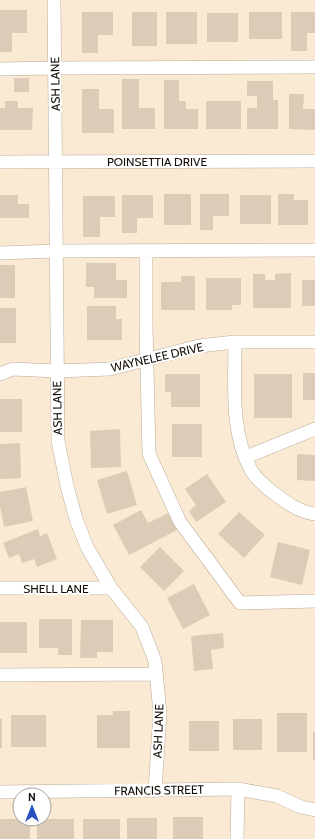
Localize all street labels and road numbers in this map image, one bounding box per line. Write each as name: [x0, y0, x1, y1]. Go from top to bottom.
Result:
street label: ASH LANE: [47, 56, 63, 111]
street label: POINSETTIA DRIVE: [107, 154, 207, 169]
street label: WAYNELEE DRIVE: [109, 339, 205, 375]
street label: ASH LANE: [49, 380, 65, 435]
street label: SHELL LANE: [23, 581, 89, 596]
street label: ASH LANE: [150, 703, 166, 758]
street label: FRANCIS STREET: [114, 782, 205, 798]

